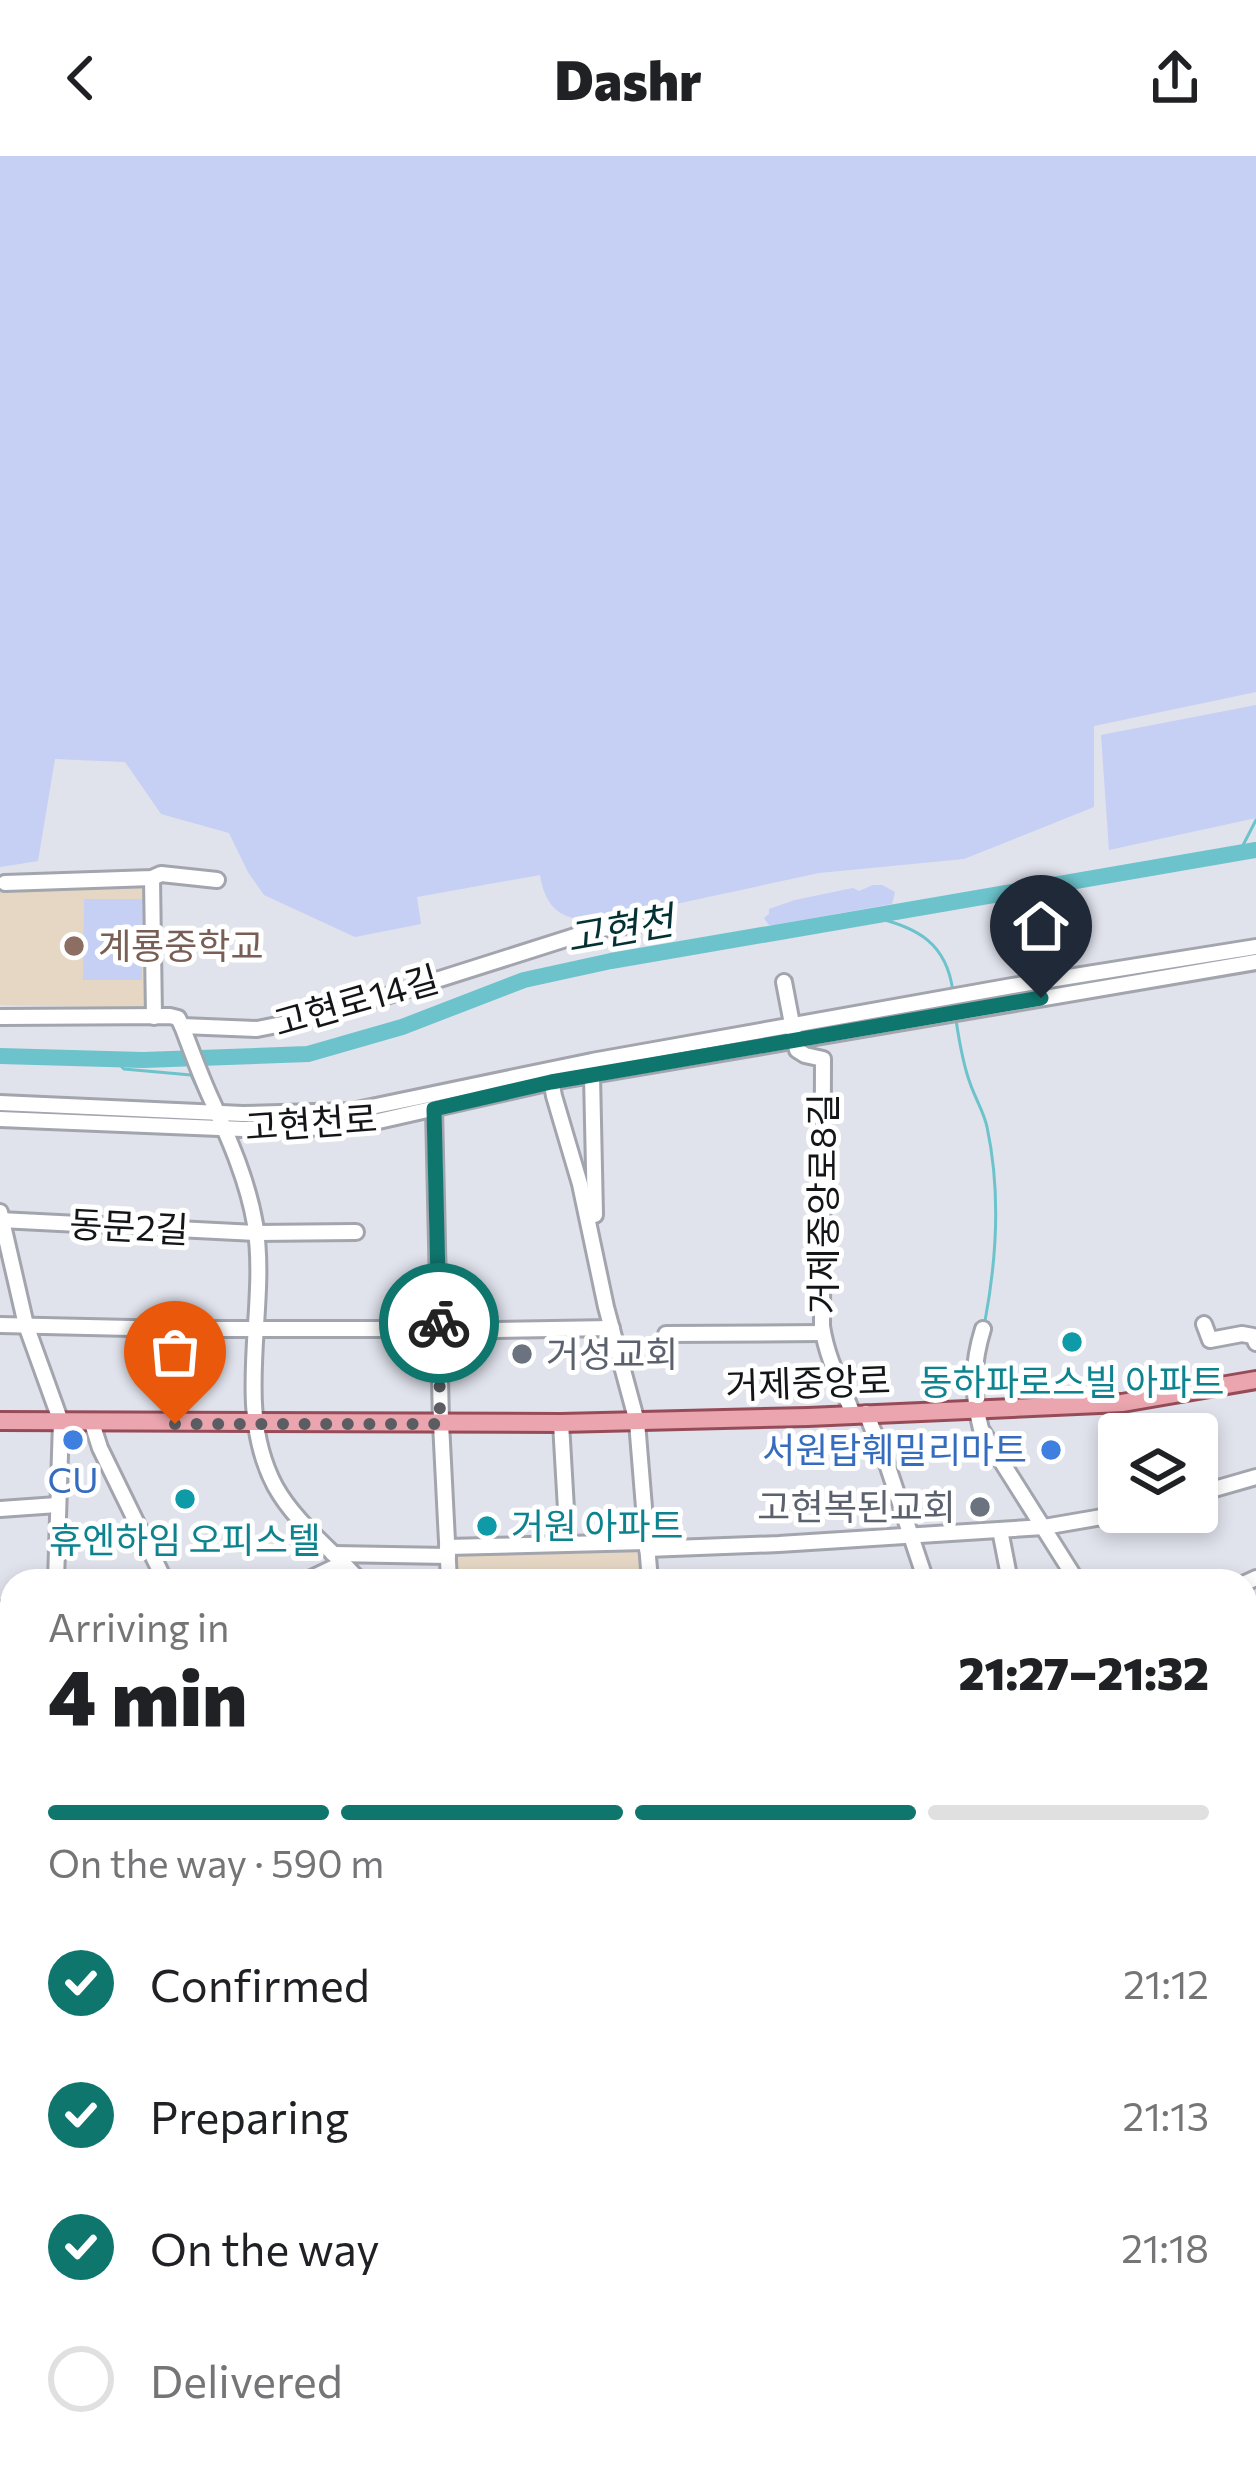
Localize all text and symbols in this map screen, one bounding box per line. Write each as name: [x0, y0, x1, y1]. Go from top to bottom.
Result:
icon: back: [48, 45, 114, 111]
text: Dashr: [554, 45, 702, 111]
icon: share: [1142, 45, 1208, 111]
pin: [990, 875, 1092, 998]
water label: 고현천: [562, 893, 681, 960]
icon: home: [1008, 893, 1074, 959]
place label: 계룡중학교: [98, 922, 264, 966]
marker: 계룡중학교: [61, 933, 87, 959]
street label: 고현로14길: [268, 955, 443, 1044]
street label: 고현천로: [243, 1094, 378, 1148]
street label: 거제중앙로8길: [799, 1094, 843, 1314]
street label: 동문2길: [68, 1200, 190, 1250]
courier: [379, 1263, 499, 1383]
icon: bike: [406, 1290, 472, 1356]
pin: [124, 1301, 226, 1424]
icon: bag: [142, 1319, 208, 1385]
marker: 동하파로스빌 아파트: [1059, 1329, 1085, 1355]
place label: 거성교회: [546, 1330, 678, 1374]
marker: 거성교회: [509, 1341, 535, 1367]
street label: 거제중앙로: [724, 1356, 891, 1406]
place label: 동하파로스빌 아파트: [920, 1358, 1224, 1402]
map controls: [1098, 1413, 1218, 1533]
button: layers: [1098, 1413, 1218, 1533]
place label: 서원탑훼밀리마트: [762, 1426, 1027, 1470]
marker: CU: [60, 1427, 86, 1453]
marker: 서원탑훼밀리마트: [1038, 1437, 1064, 1463]
place label: CU: [48, 1456, 98, 1500]
place label: 고현복된교회: [757, 1483, 956, 1527]
marker: 휴엔하임 오피스텔: [172, 1486, 198, 1512]
marker: 고현복된교회: [967, 1494, 993, 1520]
place label: 거원 아파트: [511, 1502, 684, 1546]
marker: 거원 아파트: [474, 1513, 500, 1539]
place label: 휴엔하임 오피스텔: [49, 1516, 321, 1560]
text: Arriving in: [48, 1602, 229, 1650]
text: 21:27–21:32: [959, 1644, 1209, 1699]
text: 4 min: [48, 1647, 247, 1742]
text: On the way · 590 m: [48, 1838, 384, 1886]
icon: check: [48, 1950, 114, 2016]
text: Confirmed: [150, 1956, 370, 2011]
text: 21:12: [1123, 1959, 1209, 2007]
icon: check: [48, 2082, 114, 2148]
text: Preparing: [150, 2088, 349, 2143]
text: 21:13: [1123, 2091, 1209, 2139]
icon: check: [48, 2214, 114, 2280]
text: On the way: [150, 2220, 380, 2275]
text: 21:18: [1121, 2223, 1209, 2271]
text: Delivered: [150, 2352, 343, 2407]

